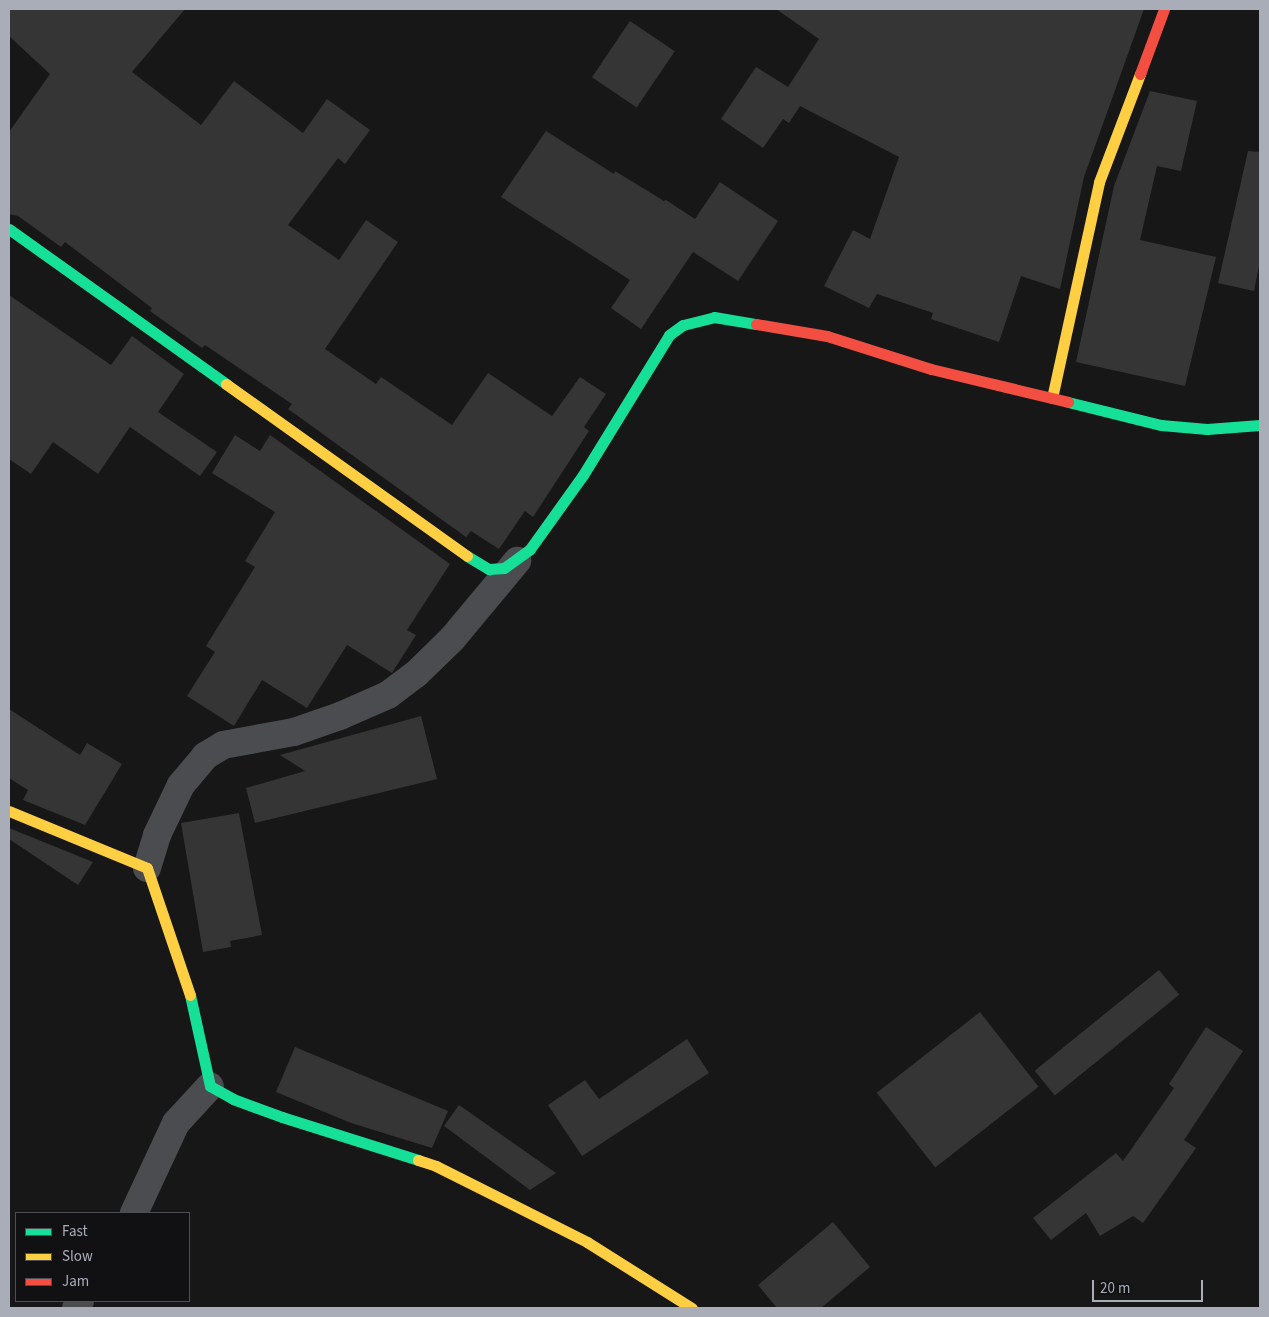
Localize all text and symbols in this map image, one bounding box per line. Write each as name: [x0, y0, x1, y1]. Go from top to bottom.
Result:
legend: [15, 1212, 190, 1302]
text: Fast: [62, 1221, 88, 1242]
text: Slow: [62, 1246, 93, 1267]
scale bar: [1094, 1270, 1205, 1302]
text: Jam: [62, 1271, 89, 1292]
text: 20 m: [1100, 1278, 1130, 1299]

